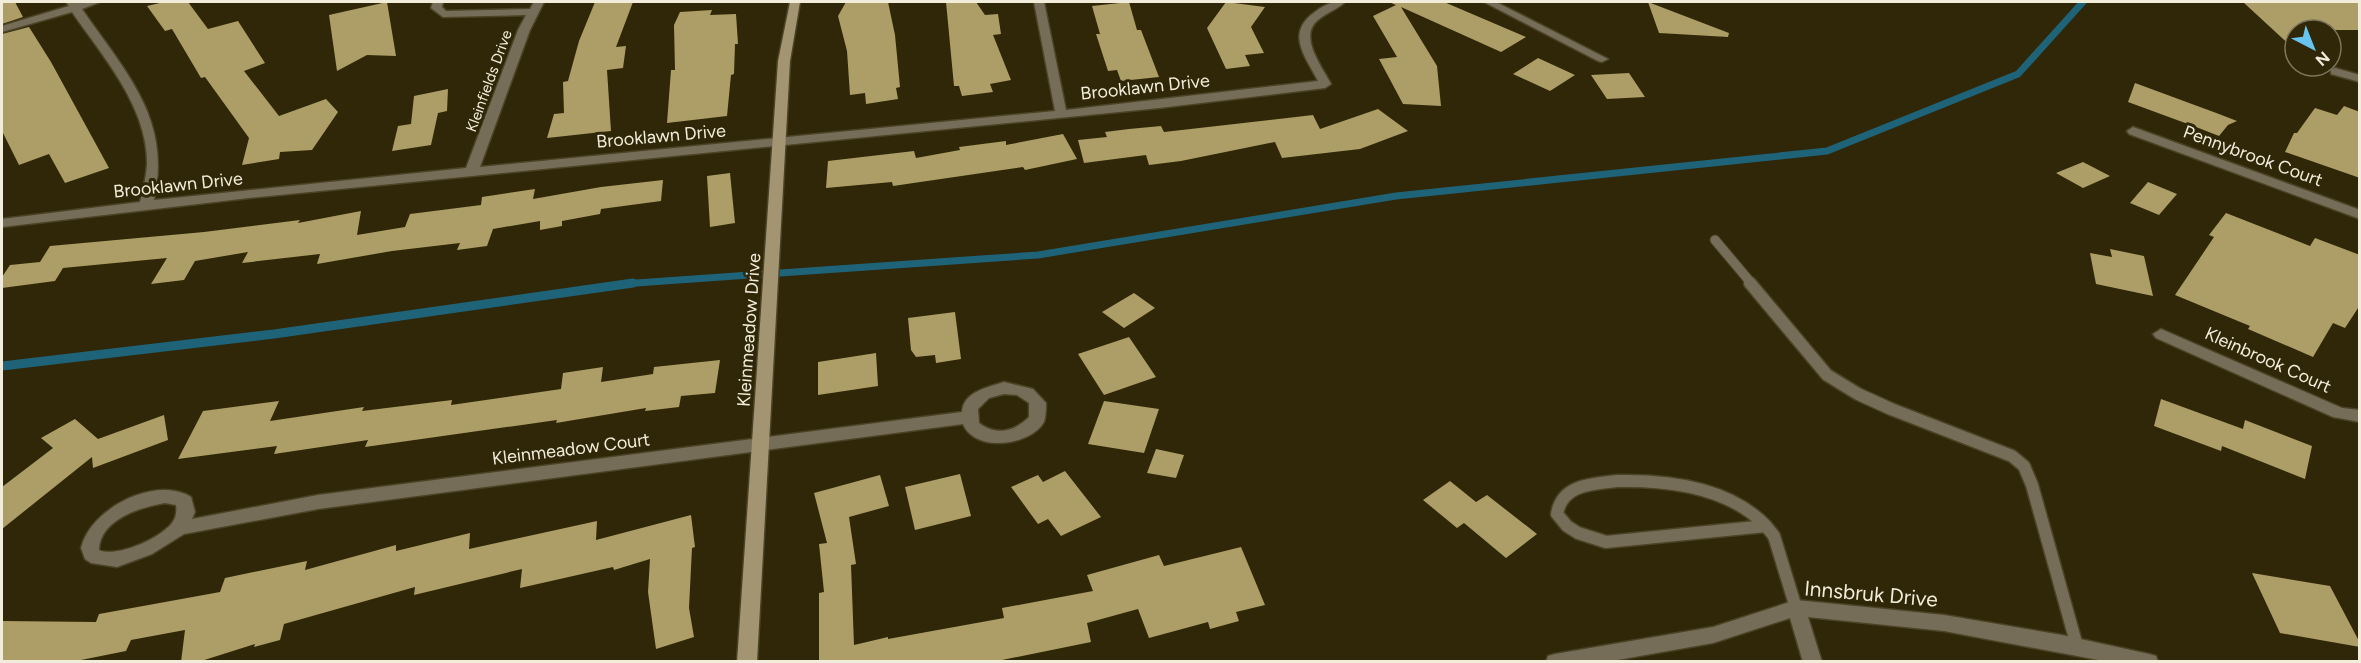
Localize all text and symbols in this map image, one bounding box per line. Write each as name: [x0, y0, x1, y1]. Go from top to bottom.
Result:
north arrow: [2283, 18, 2343, 78]
street label: Kleinfields Drive: [462, 28, 516, 134]
text: N: [2312, 48, 2334, 70]
street label: Brooklawn Drive: [1079, 69, 1211, 105]
street label: Brooklawn Drive: [595, 119, 727, 153]
street label: Pennybrook Court: [2180, 121, 2326, 191]
street label: Brooklawn Drive: [112, 167, 244, 203]
street label: Kleinmeadow Drive: [733, 252, 765, 408]
street label: Kleinbrook Court: [2201, 322, 2335, 398]
street label: Kleinmeadow Court: [491, 428, 651, 470]
street label: Innsbruk Drive: [1803, 575, 1939, 612]

